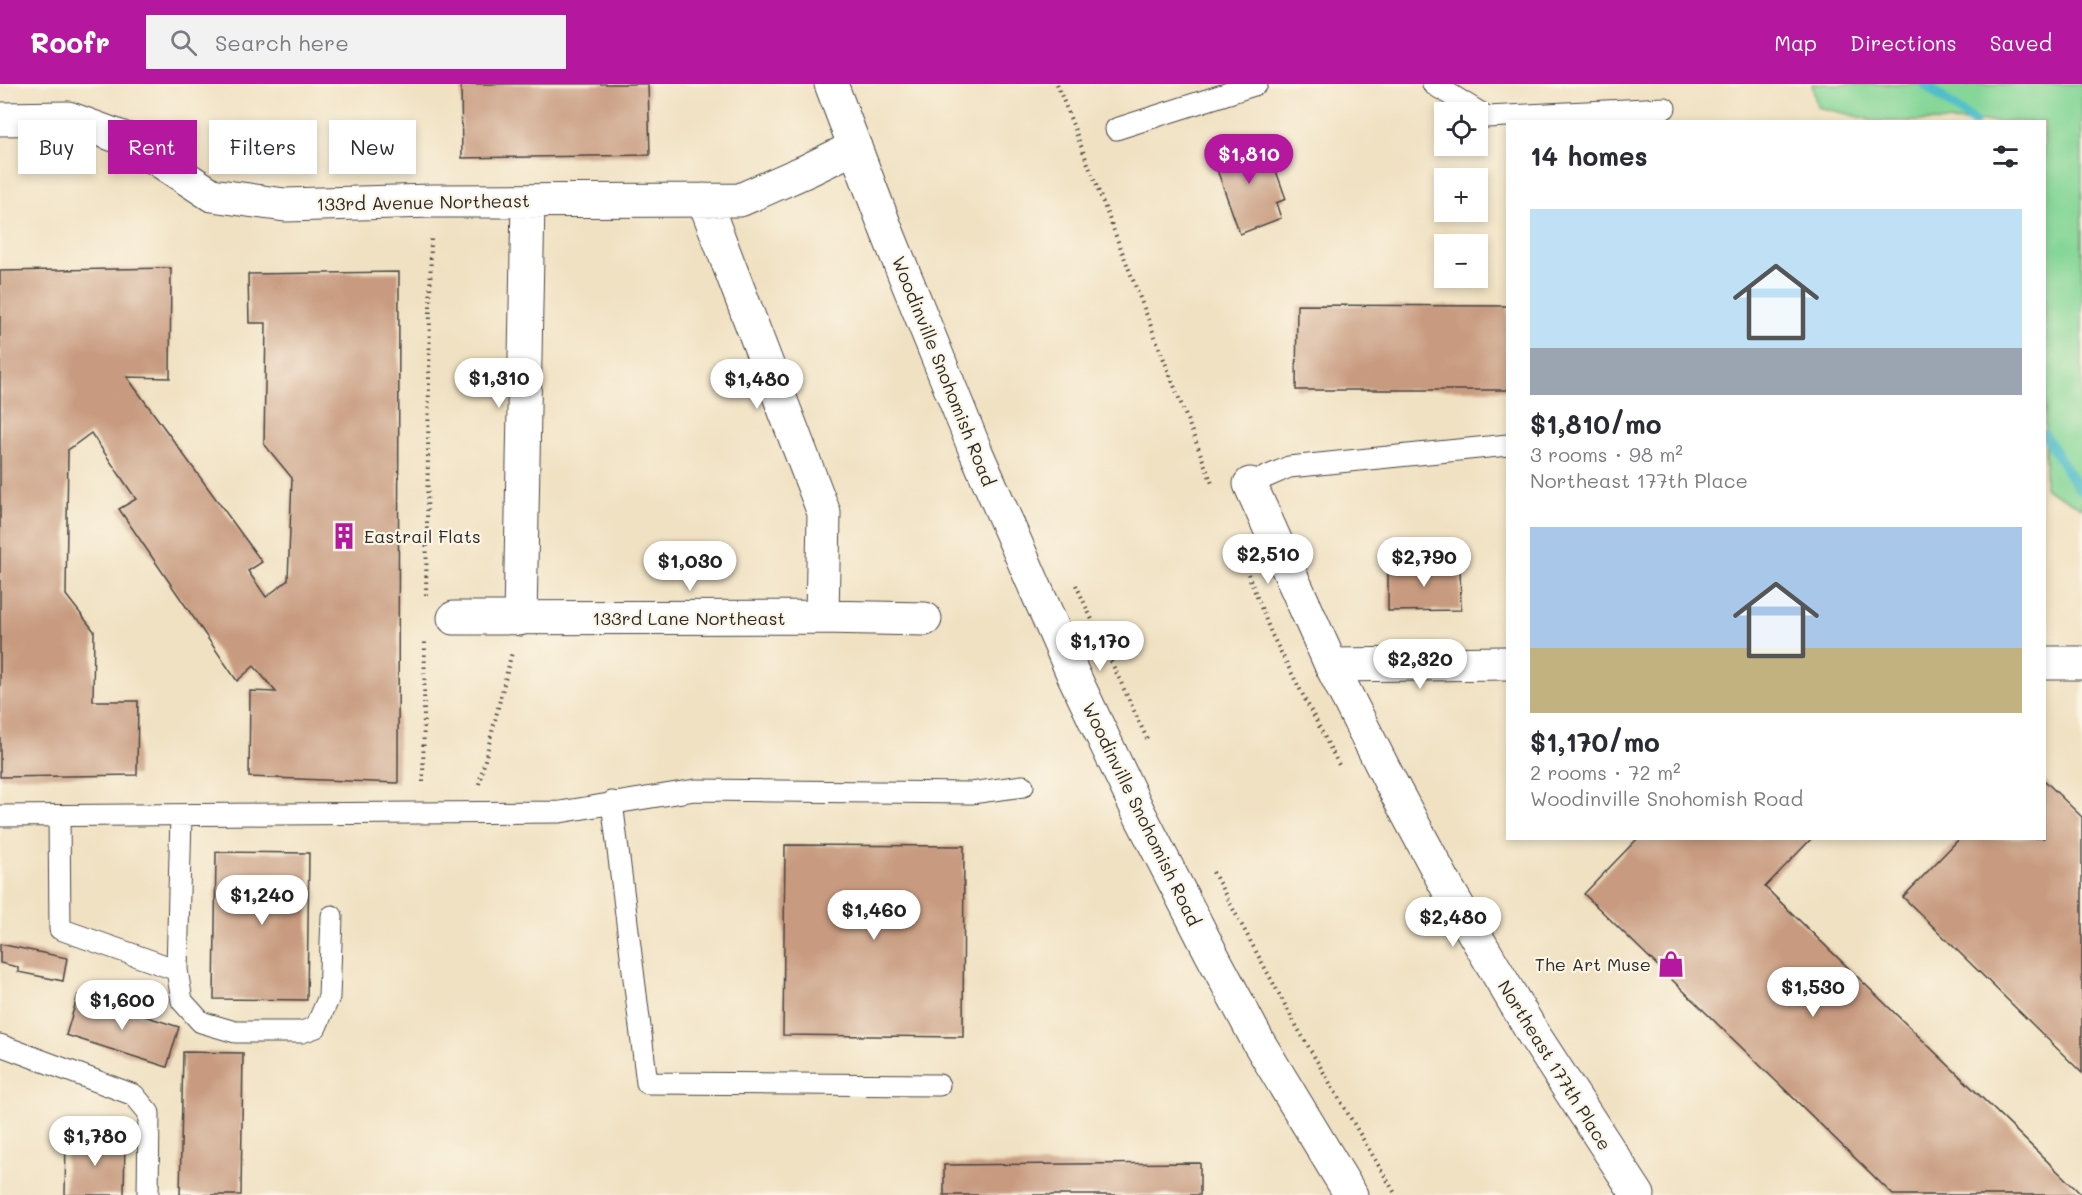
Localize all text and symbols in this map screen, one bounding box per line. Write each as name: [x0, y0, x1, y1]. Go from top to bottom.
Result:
search box: [146, 15, 566, 69]
text: Roofr: [30, 24, 110, 60]
icon: search: [167, 26, 200, 59]
text: Search here: [215, 28, 349, 57]
text: Map: [1774, 29, 1817, 56]
text: Directions: [1850, 29, 1957, 56]
text: Saved: [1990, 29, 2052, 56]
map controls: [1434, 102, 1488, 288]
button: locate: [1434, 102, 1488, 156]
chip: Buy: [18, 120, 96, 174]
chip: Rent: [108, 120, 197, 174]
chip: Filters: [209, 120, 317, 174]
chip: New: [329, 120, 416, 174]
pin: $1,810: [1200, 134, 1298, 185]
text: 14 homes: [1530, 139, 1648, 173]
text: $1,810: [1218, 140, 1280, 166]
icon: filters: [1989, 140, 2022, 173]
button: +: [1434, 168, 1488, 222]
street label: 133rd Avenue Northeast: [316, 188, 530, 216]
button: −: [1434, 234, 1488, 288]
icon: home: [1722, 248, 1830, 356]
street label: Woodinville Snohomish Road: [887, 252, 1001, 490]
pin: $1,310: [450, 358, 548, 409]
pin: $1,480: [708, 359, 806, 410]
text: $1,310: [468, 364, 530, 390]
text: $1,480: [724, 365, 790, 391]
text: $1,810/mo: [1530, 407, 1662, 441]
text: 3 rooms · 98 m²: [1530, 441, 1683, 467]
text: Northeast 177th Place: [1530, 467, 1748, 493]
building icon: Eastrail Flats: [329, 521, 359, 551]
place label: Eastrail Flats: [364, 524, 481, 548]
pin: $2,510: [1219, 534, 1317, 585]
pin: $2,790: [1375, 537, 1473, 588]
text: $2,510: [1236, 540, 1300, 566]
pin: $1,030: [641, 541, 739, 592]
text: $2,790: [1391, 543, 1457, 569]
text: $1,030: [657, 547, 723, 573]
icon: home: [1722, 566, 1830, 674]
street label: 133rd Lane Northeast: [593, 606, 786, 630]
pin: $1,170: [1051, 621, 1149, 672]
text: $1,170: [1070, 627, 1130, 653]
pin: $2,320: [1371, 639, 1469, 690]
text: $2,320: [1387, 645, 1453, 671]
street label: Woodinville Snohomish Road: [1077, 698, 1207, 930]
text: $1,170/mo: [1530, 725, 1660, 759]
text: 2 rooms · 72 m²: [1530, 759, 1681, 785]
text: Woodinville Snohomish Road: [1530, 785, 1803, 811]
pin: $1,240: [213, 875, 311, 926]
text: $1,240: [230, 881, 294, 907]
pin: $1,460: [825, 890, 923, 941]
text: $1,460: [842, 896, 907, 922]
pin: $2,480: [1404, 897, 1502, 948]
text: $2,480: [1419, 903, 1487, 929]
shop icon: The Art Muse: [1656, 949, 1686, 979]
place label: The Art Muse: [1535, 952, 1651, 976]
pin: $1,530: [1764, 967, 1862, 1018]
text: $1,530: [1781, 973, 1845, 999]
street label: Northeast 177th Place: [1493, 975, 1617, 1155]
pin: $1,600: [73, 980, 171, 1031]
text: $1,600: [89, 986, 155, 1012]
pin: $1,780: [46, 1116, 144, 1167]
text: $1,780: [63, 1122, 127, 1148]

